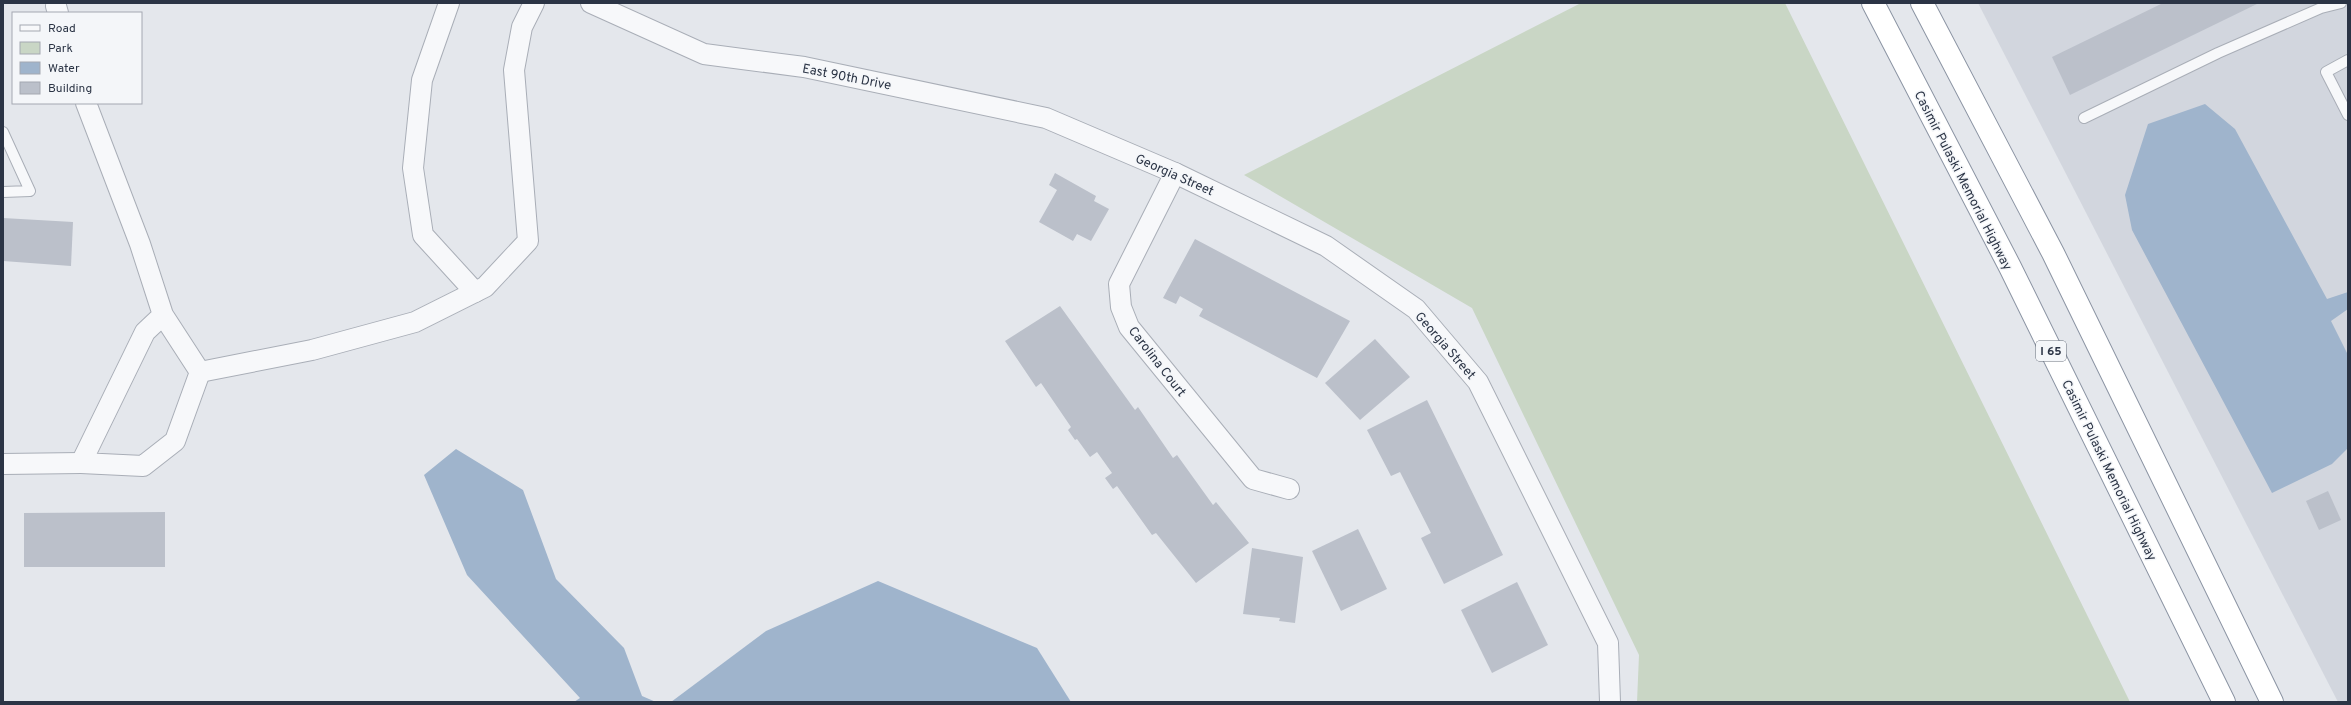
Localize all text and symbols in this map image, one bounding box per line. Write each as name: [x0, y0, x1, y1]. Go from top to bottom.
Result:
legend: [12, 12, 142, 104]
text: Road: [48, 21, 76, 37]
text: Park: [48, 41, 73, 57]
text: Water: [48, 61, 80, 77]
street label: East 90th Drive: [801, 61, 892, 94]
text: Building: [48, 81, 92, 97]
street label: Casimir Pulaski Memorial Highway: [1910, 88, 2015, 273]
street label: Georgia Street: [1132, 151, 1216, 200]
street label: Georgia Street: [1411, 309, 1478, 383]
street label: Carolina Court: [1124, 324, 1189, 401]
road number: I 65: [2036, 341, 2066, 361]
street label: Casimir Pulaski Memorial Highway: [2057, 378, 2159, 564]

